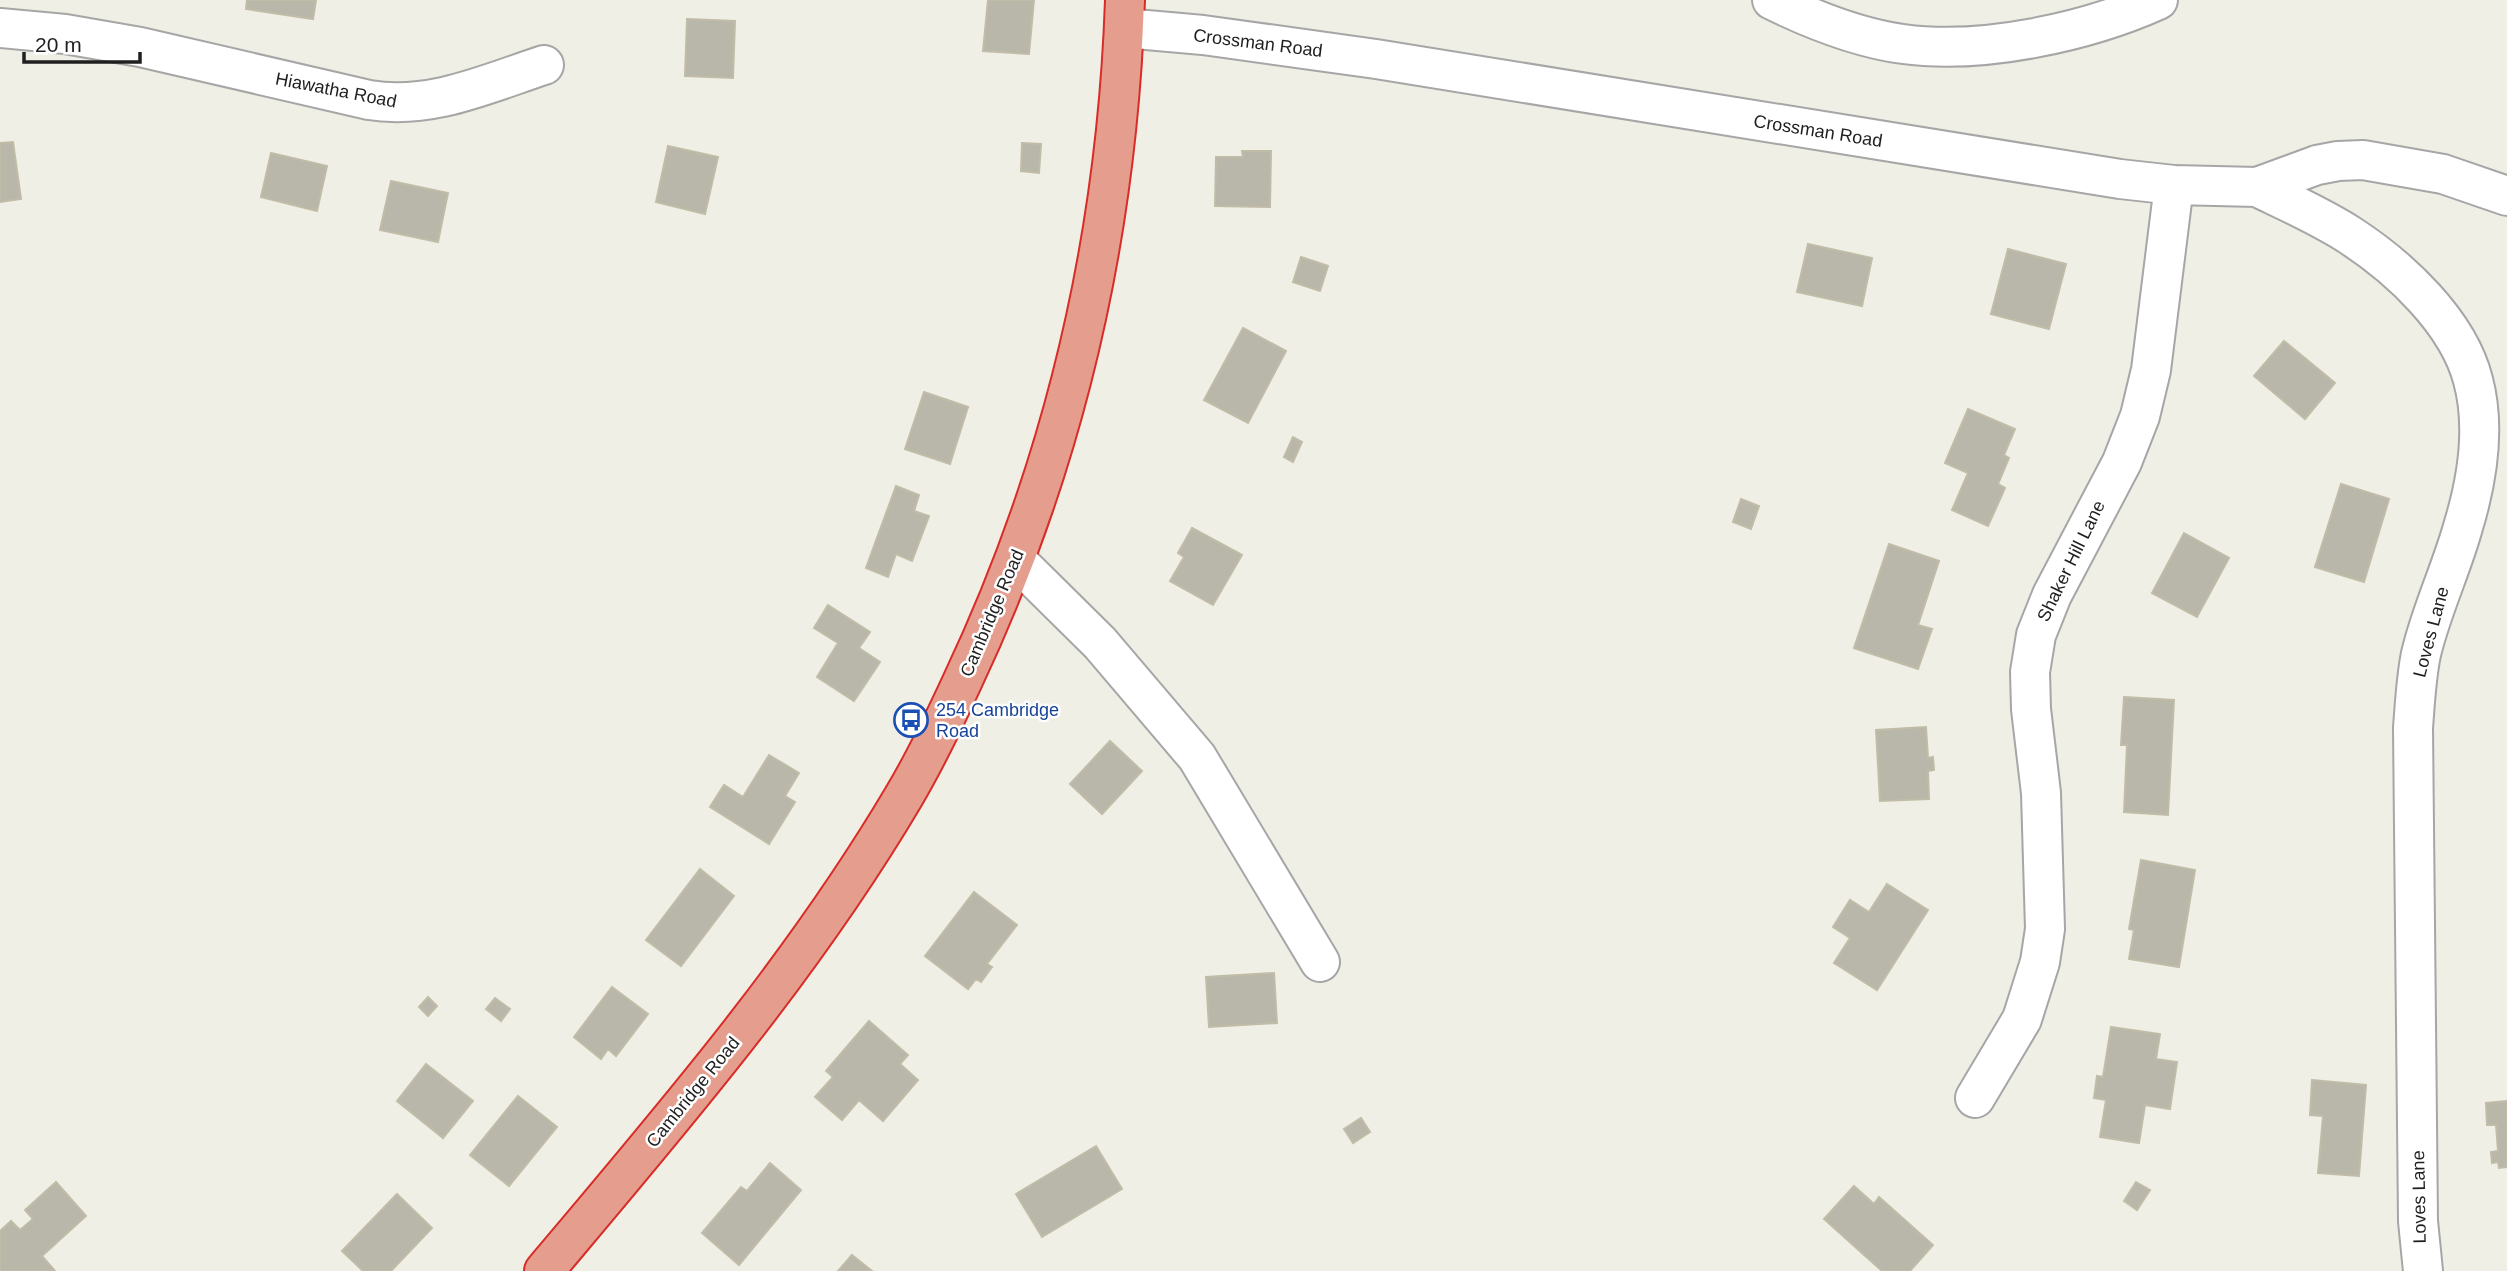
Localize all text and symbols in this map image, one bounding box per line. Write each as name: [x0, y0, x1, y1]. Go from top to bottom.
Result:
scale bar: [24, 21, 140, 65]
street label: Crossman Road: [1192, 25, 1324, 61]
text: 20 m: [35, 33, 82, 56]
street label: Hiawatha Road: [274, 68, 398, 112]
street label: Crossman Road: [1752, 111, 1884, 151]
street label: Shaker Hill Lane: [2033, 497, 2109, 625]
street label: Cambridge Road: [956, 546, 1028, 680]
street label: Loves Lane: [2409, 584, 2453, 680]
place label: 254 Cambridge Road: [936, 700, 1059, 741]
bus stop icon: 254 Cambridge Road: [892, 701, 930, 739]
street label: Cambridge Road: [642, 1033, 744, 1151]
street label: Loves Lane: [2408, 1150, 2430, 1244]

